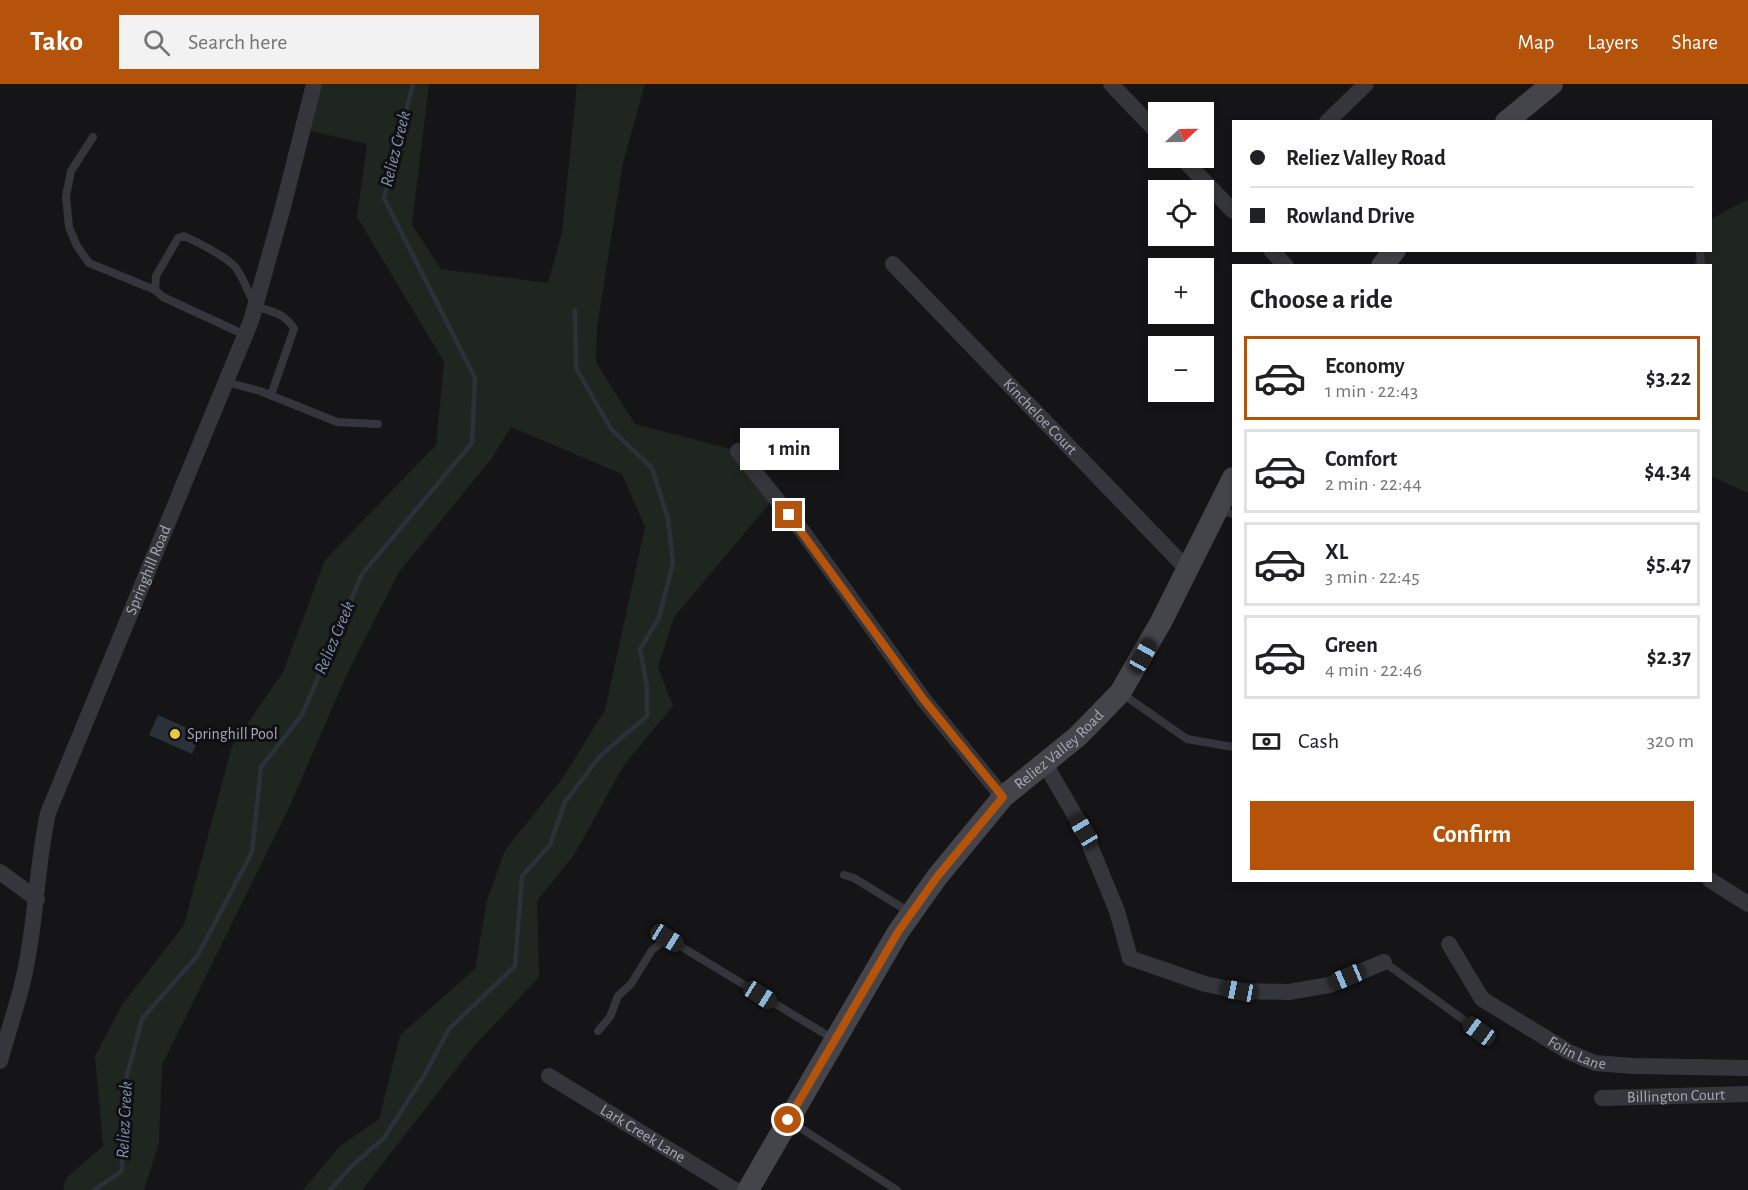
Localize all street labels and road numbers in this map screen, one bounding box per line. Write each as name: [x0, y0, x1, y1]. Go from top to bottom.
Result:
street label: Kincheloe Court: [1000, 376, 1080, 458]
street label: Springhill Road: [123, 523, 174, 617]
street label: Reliez Valley Road: [1011, 707, 1107, 792]
street label: Folin Lane: [1545, 1033, 1607, 1072]
street label: Billington Court: [1627, 1087, 1725, 1105]
street label: Lark Creek Lane: [597, 1101, 688, 1166]

